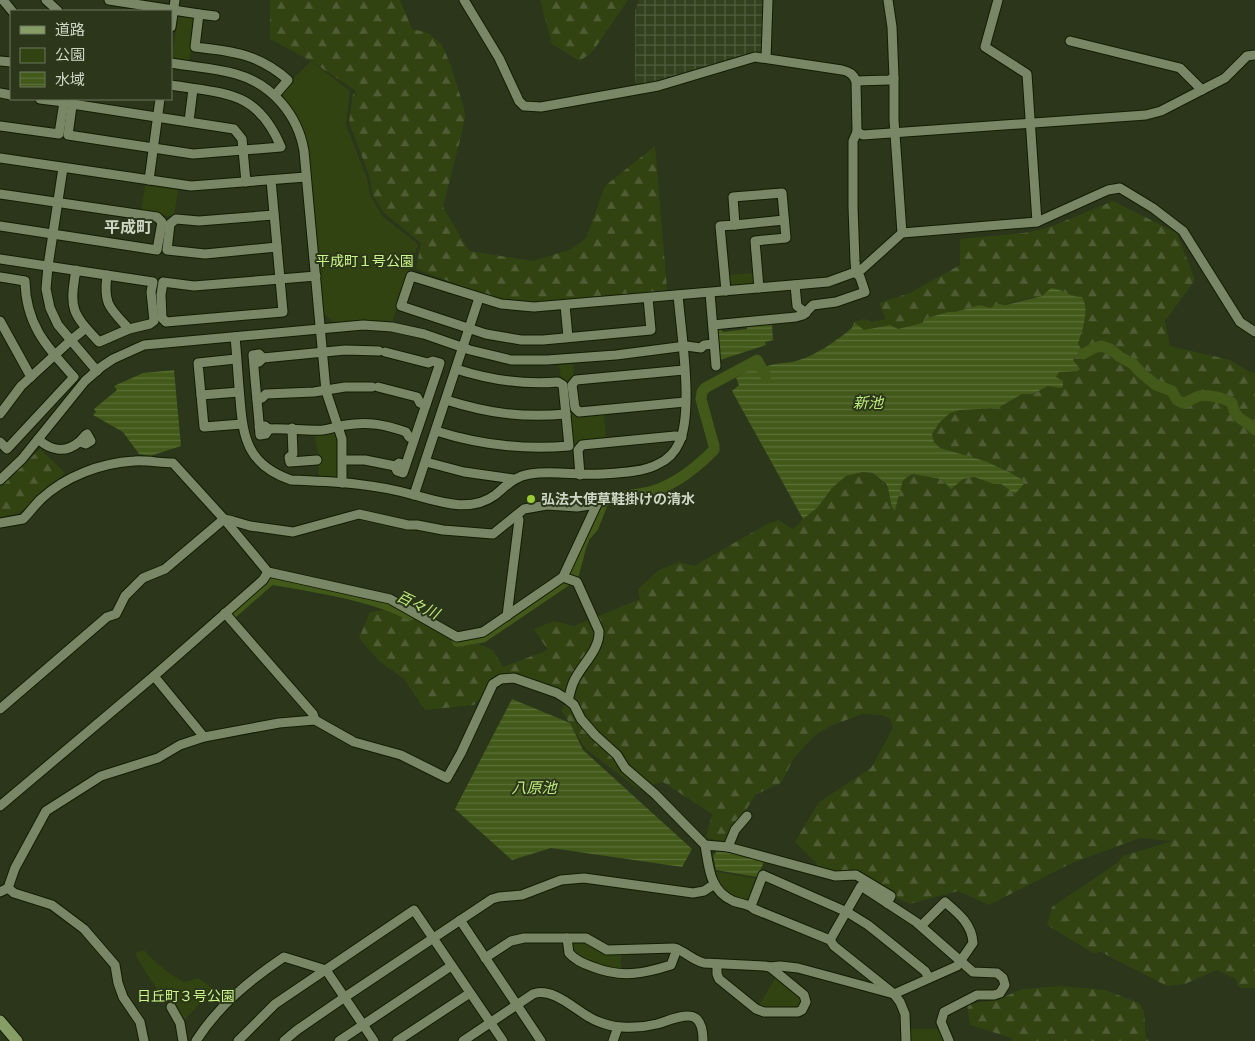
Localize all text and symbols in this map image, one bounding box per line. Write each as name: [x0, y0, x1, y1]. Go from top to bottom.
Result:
legend: [10, 10, 172, 100]
text: 道路: [55, 21, 85, 39]
text: 公園: [55, 46, 85, 64]
text: 水域: [55, 71, 85, 89]
district label: 平成町: [104, 218, 152, 237]
park label: 平成町１号公園: [316, 253, 414, 270]
water label: 新池: [853, 394, 885, 412]
place label: 弘法大使草鞋掛けの清水: [541, 491, 695, 508]
marker: 弘法大使草鞋掛けの清水: [525, 493, 537, 505]
water label: 百々川: [394, 587, 444, 624]
water label: 八原池: [511, 779, 558, 797]
park label: 日丘町３号公園: [137, 988, 235, 1005]

